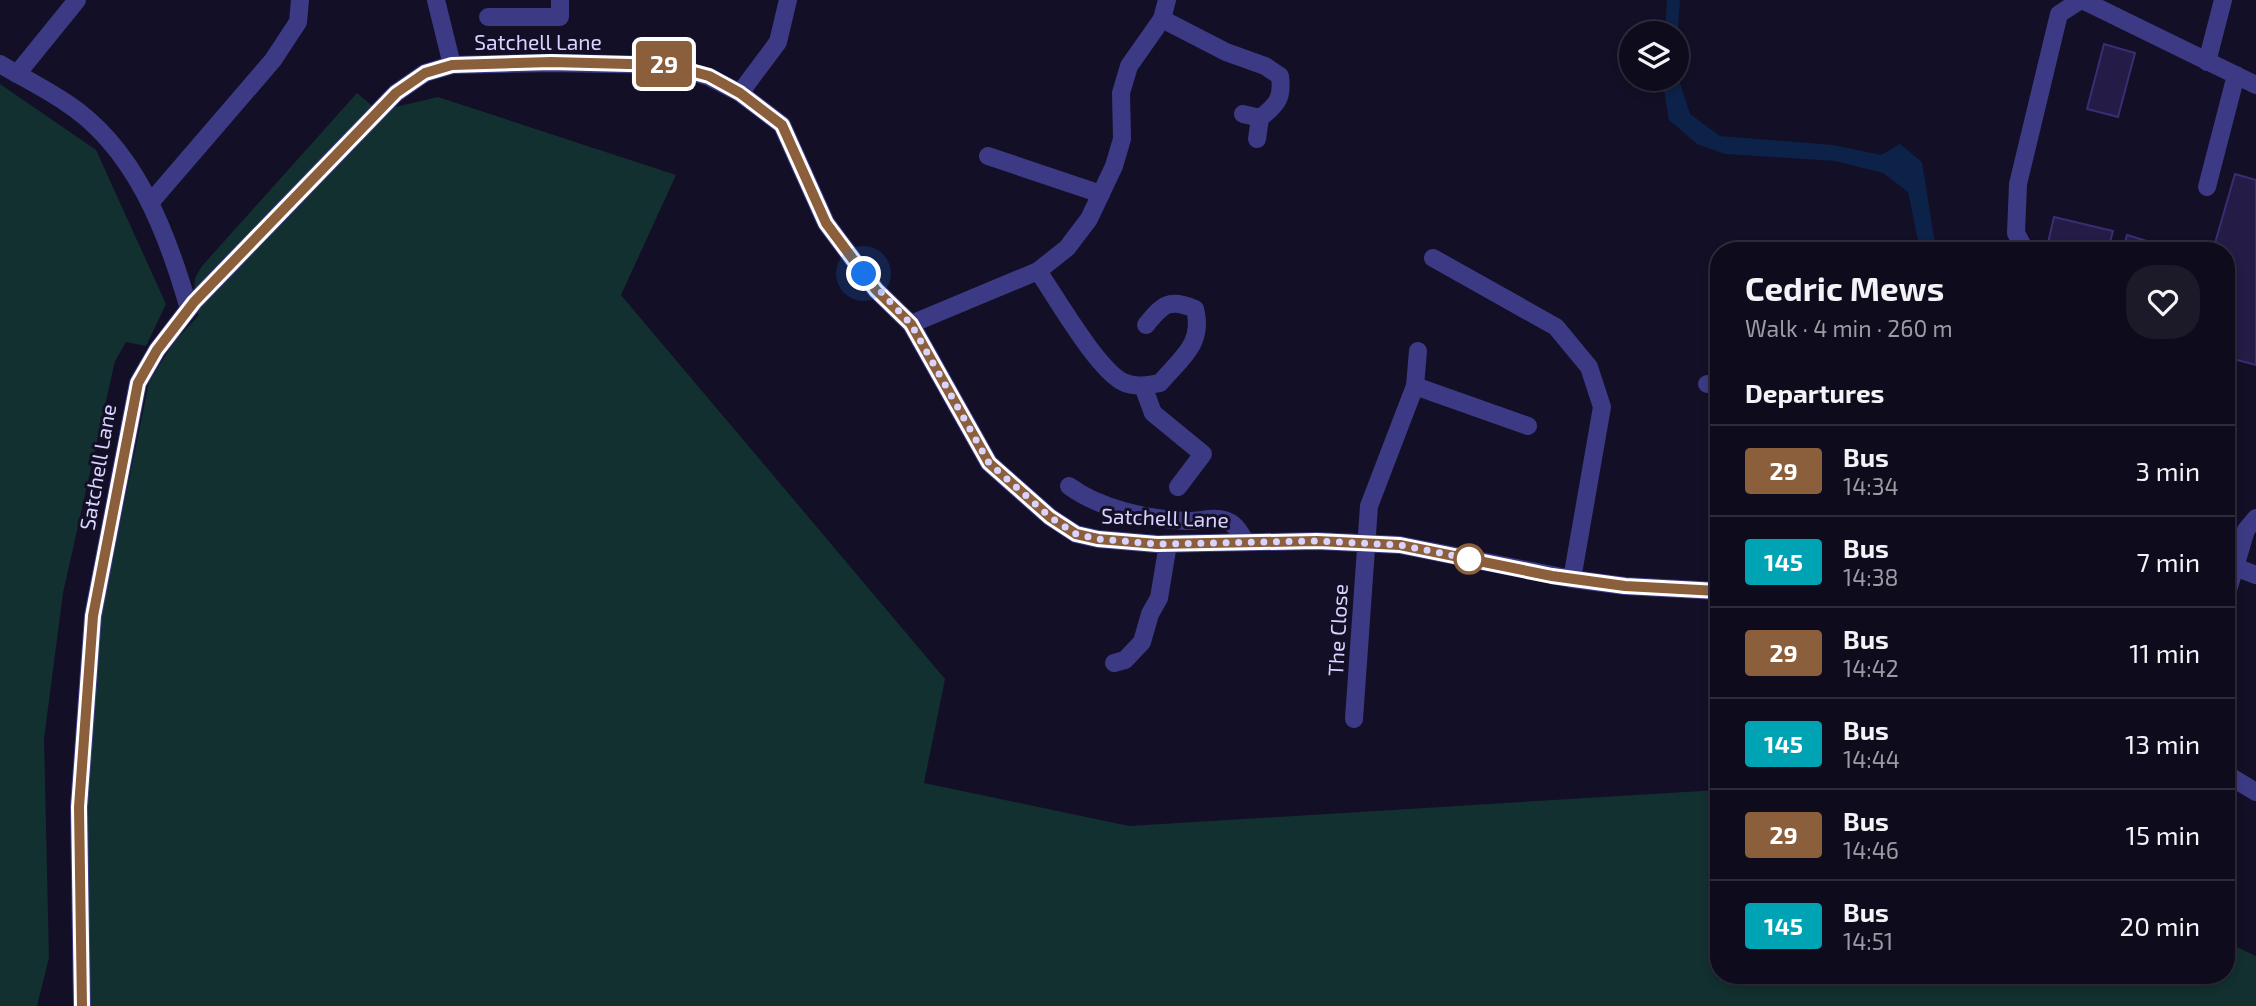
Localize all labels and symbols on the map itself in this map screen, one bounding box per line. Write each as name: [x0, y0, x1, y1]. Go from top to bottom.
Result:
street label: Satchell Lane: [474, 29, 602, 54]
line badge: 29: [632, 41, 696, 87]
your location: [846, 256, 881, 291]
street label: Satchell Lane: [74, 402, 120, 532]
street label: Satchell Lane: [1101, 502, 1229, 532]
unlabelled marker: [1454, 544, 1484, 574]
street label: The Close: [1322, 583, 1352, 677]

